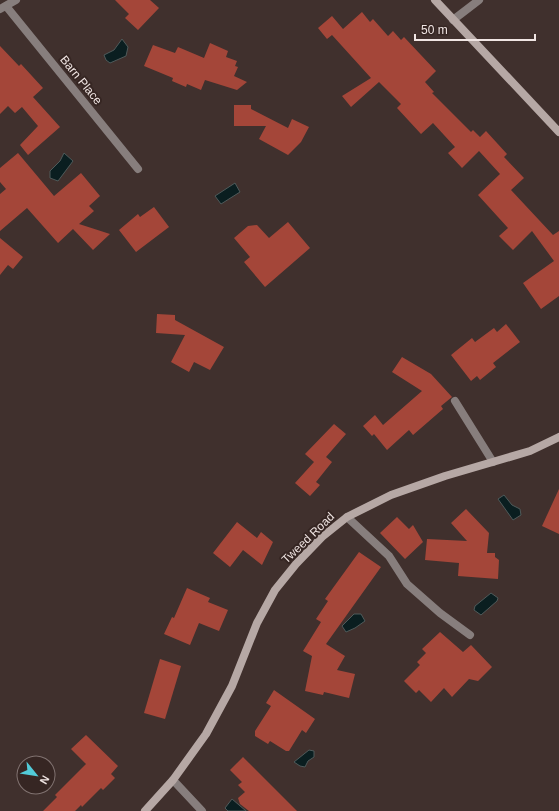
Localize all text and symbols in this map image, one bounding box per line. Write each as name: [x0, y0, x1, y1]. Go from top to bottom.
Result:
scale bar: [415, 16, 535, 42]
text: 50 m: [421, 23, 448, 37]
street label: Barn Place: [57, 53, 105, 107]
street label: Tweed Road: [279, 510, 337, 566]
north arrow: [16, 755, 56, 795]
text: N: [37, 774, 52, 786]

